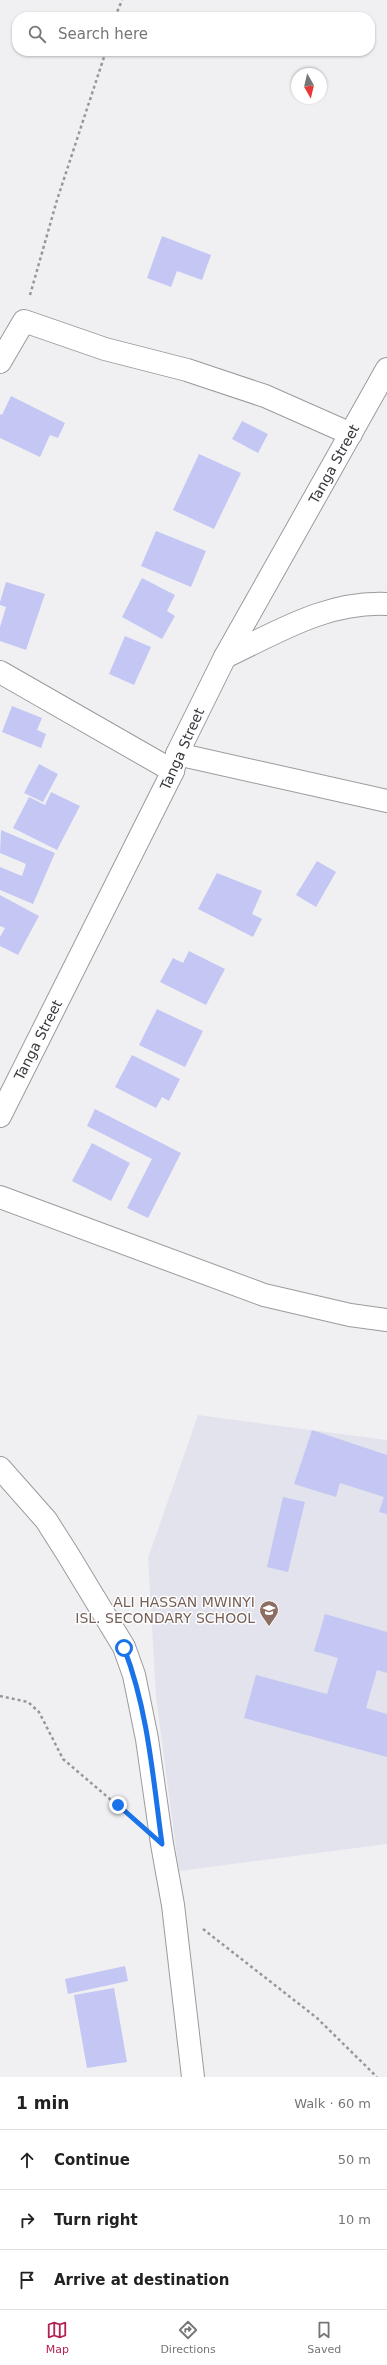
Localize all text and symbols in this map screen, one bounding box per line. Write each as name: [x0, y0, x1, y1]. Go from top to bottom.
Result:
search box: [12, 12, 375, 56]
icon: search: [26, 23, 48, 45]
text: Search here: [58, 25, 148, 43]
north arrow: [291, 68, 327, 104]
street label: Tanga Street: [305, 421, 363, 507]
street label: Tanga Street: [156, 705, 207, 793]
street label: Tanga Street: [10, 997, 65, 1084]
place label: ALI HASSAN MWINYI ISL. SECONDARY SCHOOL: [75, 1594, 255, 1626]
school or university icon: ALI HASSAN MWINYI ISL. SECONDARY SCHOOL: [258, 1599, 280, 1627]
route start: [115, 1639, 133, 1657]
route end: [109, 1796, 127, 1814]
text: 1 min: [16, 2093, 69, 2113]
text: Walk · 60 m: [294, 2096, 371, 2111]
icon: ahead: [16, 2149, 38, 2171]
text: Continue: [54, 2151, 130, 2169]
text: 50 m: [338, 2152, 371, 2167]
icon: right: [16, 2209, 38, 2231]
text: Turn right: [54, 2211, 138, 2229]
text: 10 m: [338, 2212, 371, 2227]
icon: arrive: [16, 2269, 38, 2291]
text: Arrive at destination: [54, 2271, 229, 2289]
tab: Map: [46, 2319, 69, 2356]
tab: Directions: [160, 2319, 216, 2356]
tab: Saved: [307, 2319, 341, 2356]

